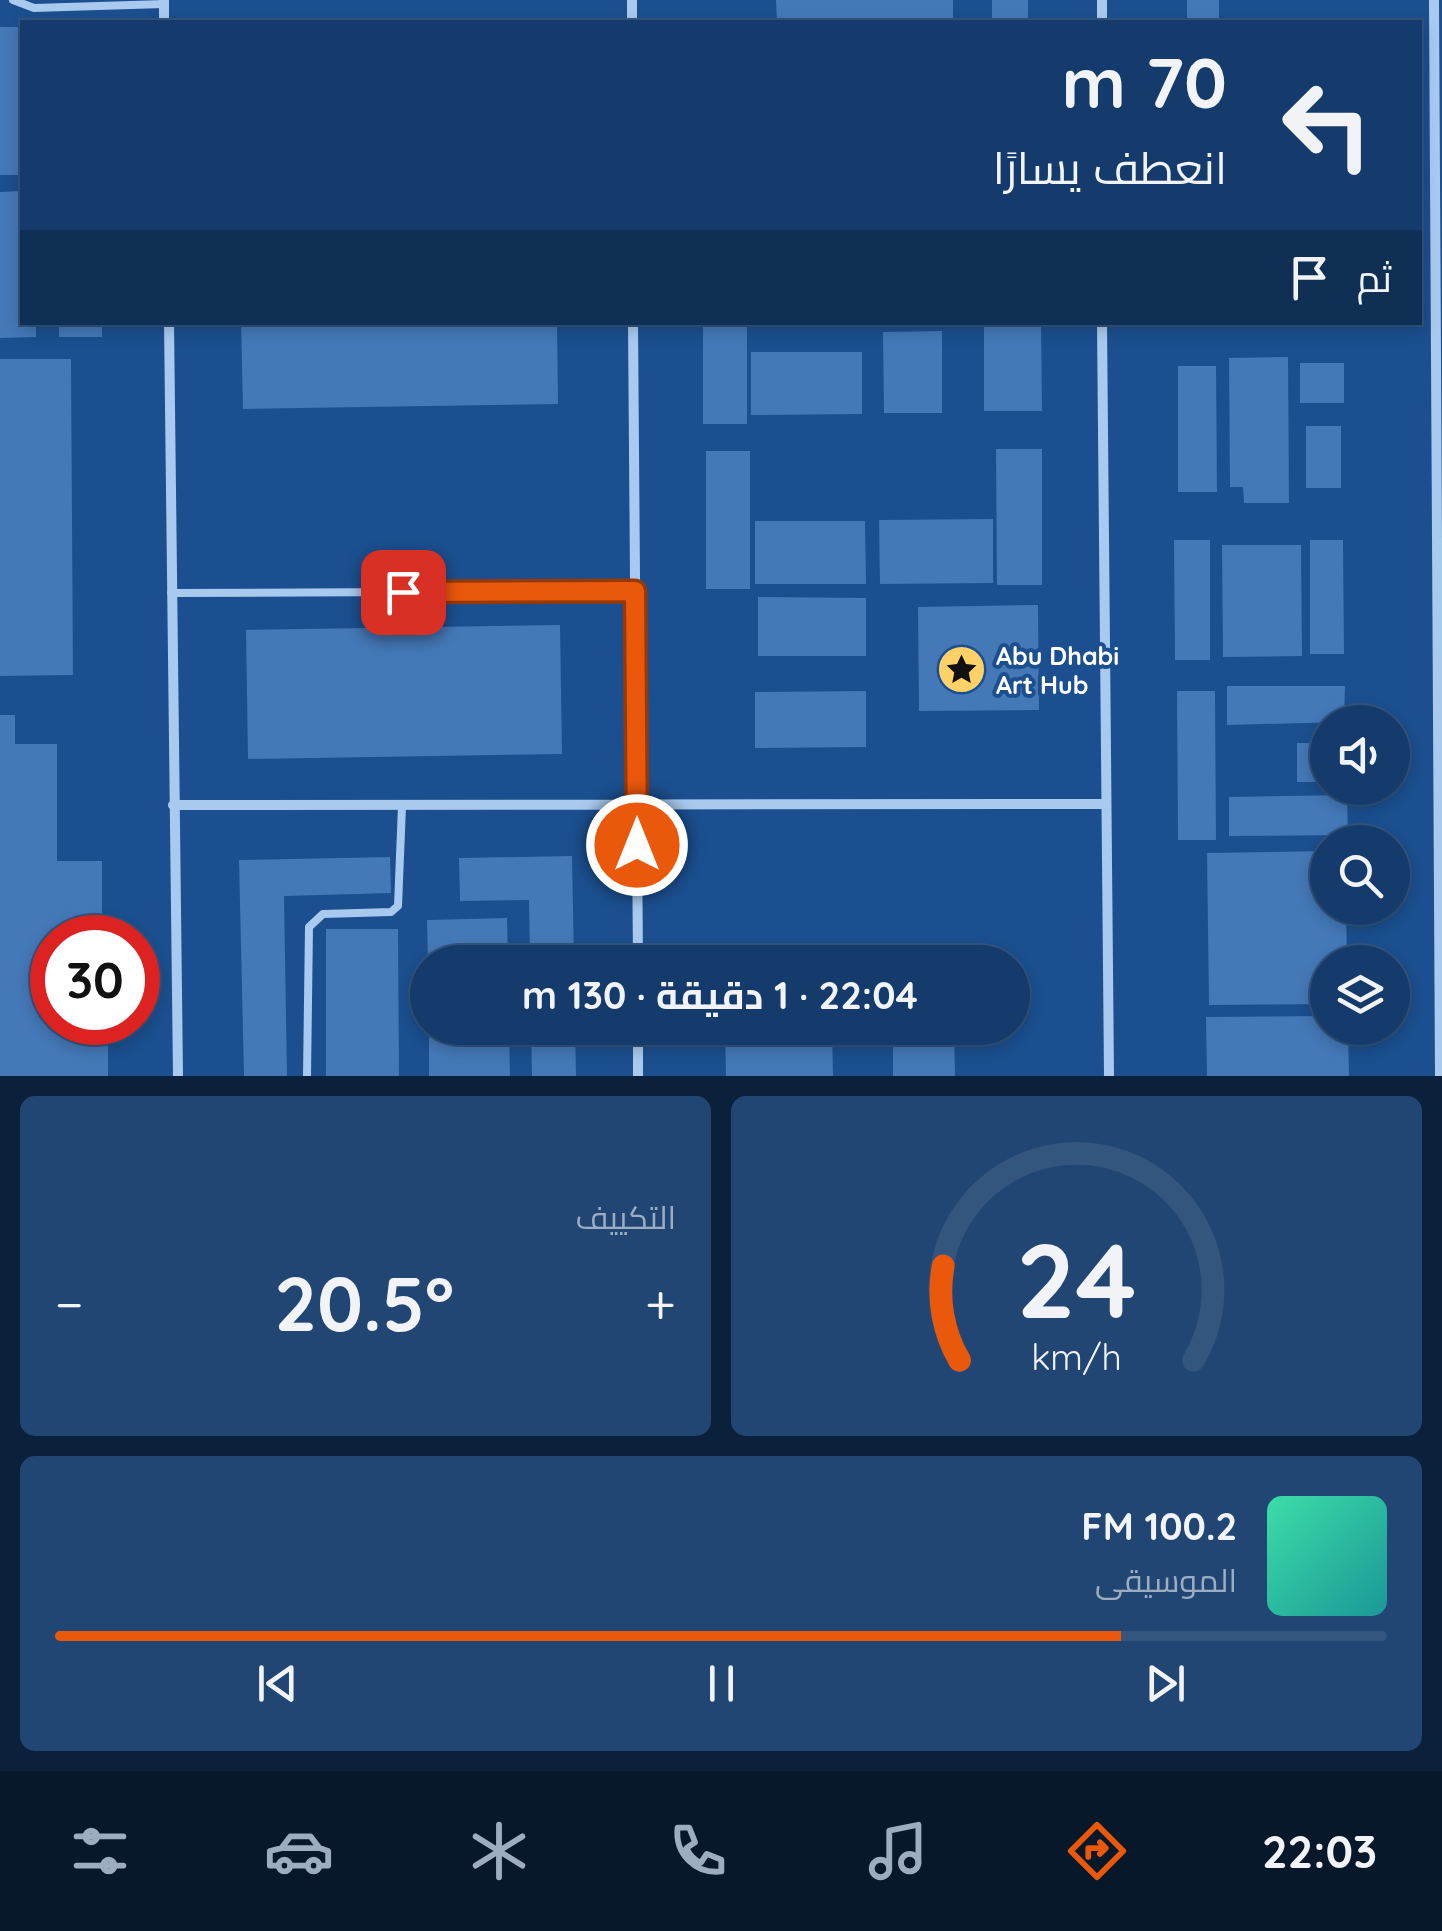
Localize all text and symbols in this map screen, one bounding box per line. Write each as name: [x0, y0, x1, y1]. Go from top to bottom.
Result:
text: 70 m: [1061, 38, 1227, 126]
icon: left: [1262, 60, 1392, 190]
text: انعطف يسارًا: [993, 139, 1227, 195]
icon: arrive: [1282, 250, 1337, 305]
text: ثم: [1357, 254, 1392, 302]
pin: [361, 550, 446, 635]
icon: arrive: [376, 565, 431, 620]
place label: Abu Dhabi Art Hub: [996, 640, 1119, 700]
place icon: Abu Dhabi Art Hub: [935, 644, 987, 696]
map controls: [1310, 705, 1410, 1045]
button: sound: [1310, 705, 1410, 805]
position arrow: [585, 793, 689, 897]
button: search: [1310, 825, 1410, 925]
speed limit sign: 30: [30, 915, 160, 1045]
button: layers: [1310, 945, 1410, 1045]
text: 22:04 · 1 دقيقة · 130 m: [522, 971, 918, 1019]
text: التكييف: [576, 1197, 676, 1237]
text: 24: [1016, 1214, 1137, 1344]
text: 20.5°: [274, 1256, 454, 1350]
text: −: [55, 1269, 84, 1338]
text: +: [645, 1269, 676, 1338]
text: km/h: [1031, 1334, 1122, 1379]
text: 100.2 FM: [1081, 1502, 1237, 1550]
text: الموسيقى: [1095, 1560, 1237, 1600]
icon: previous: [250, 1656, 305, 1711]
icon: pause: [694, 1656, 749, 1711]
icon: next: [1138, 1656, 1193, 1711]
icon: filters: [65, 1816, 135, 1886]
icon: car: [264, 1816, 334, 1886]
icon: climate: [464, 1816, 534, 1886]
icon: phone: [663, 1816, 733, 1886]
icon: music: [863, 1816, 933, 1886]
icon: directions: [1062, 1816, 1132, 1886]
text: 22:03: [1262, 1823, 1377, 1879]

